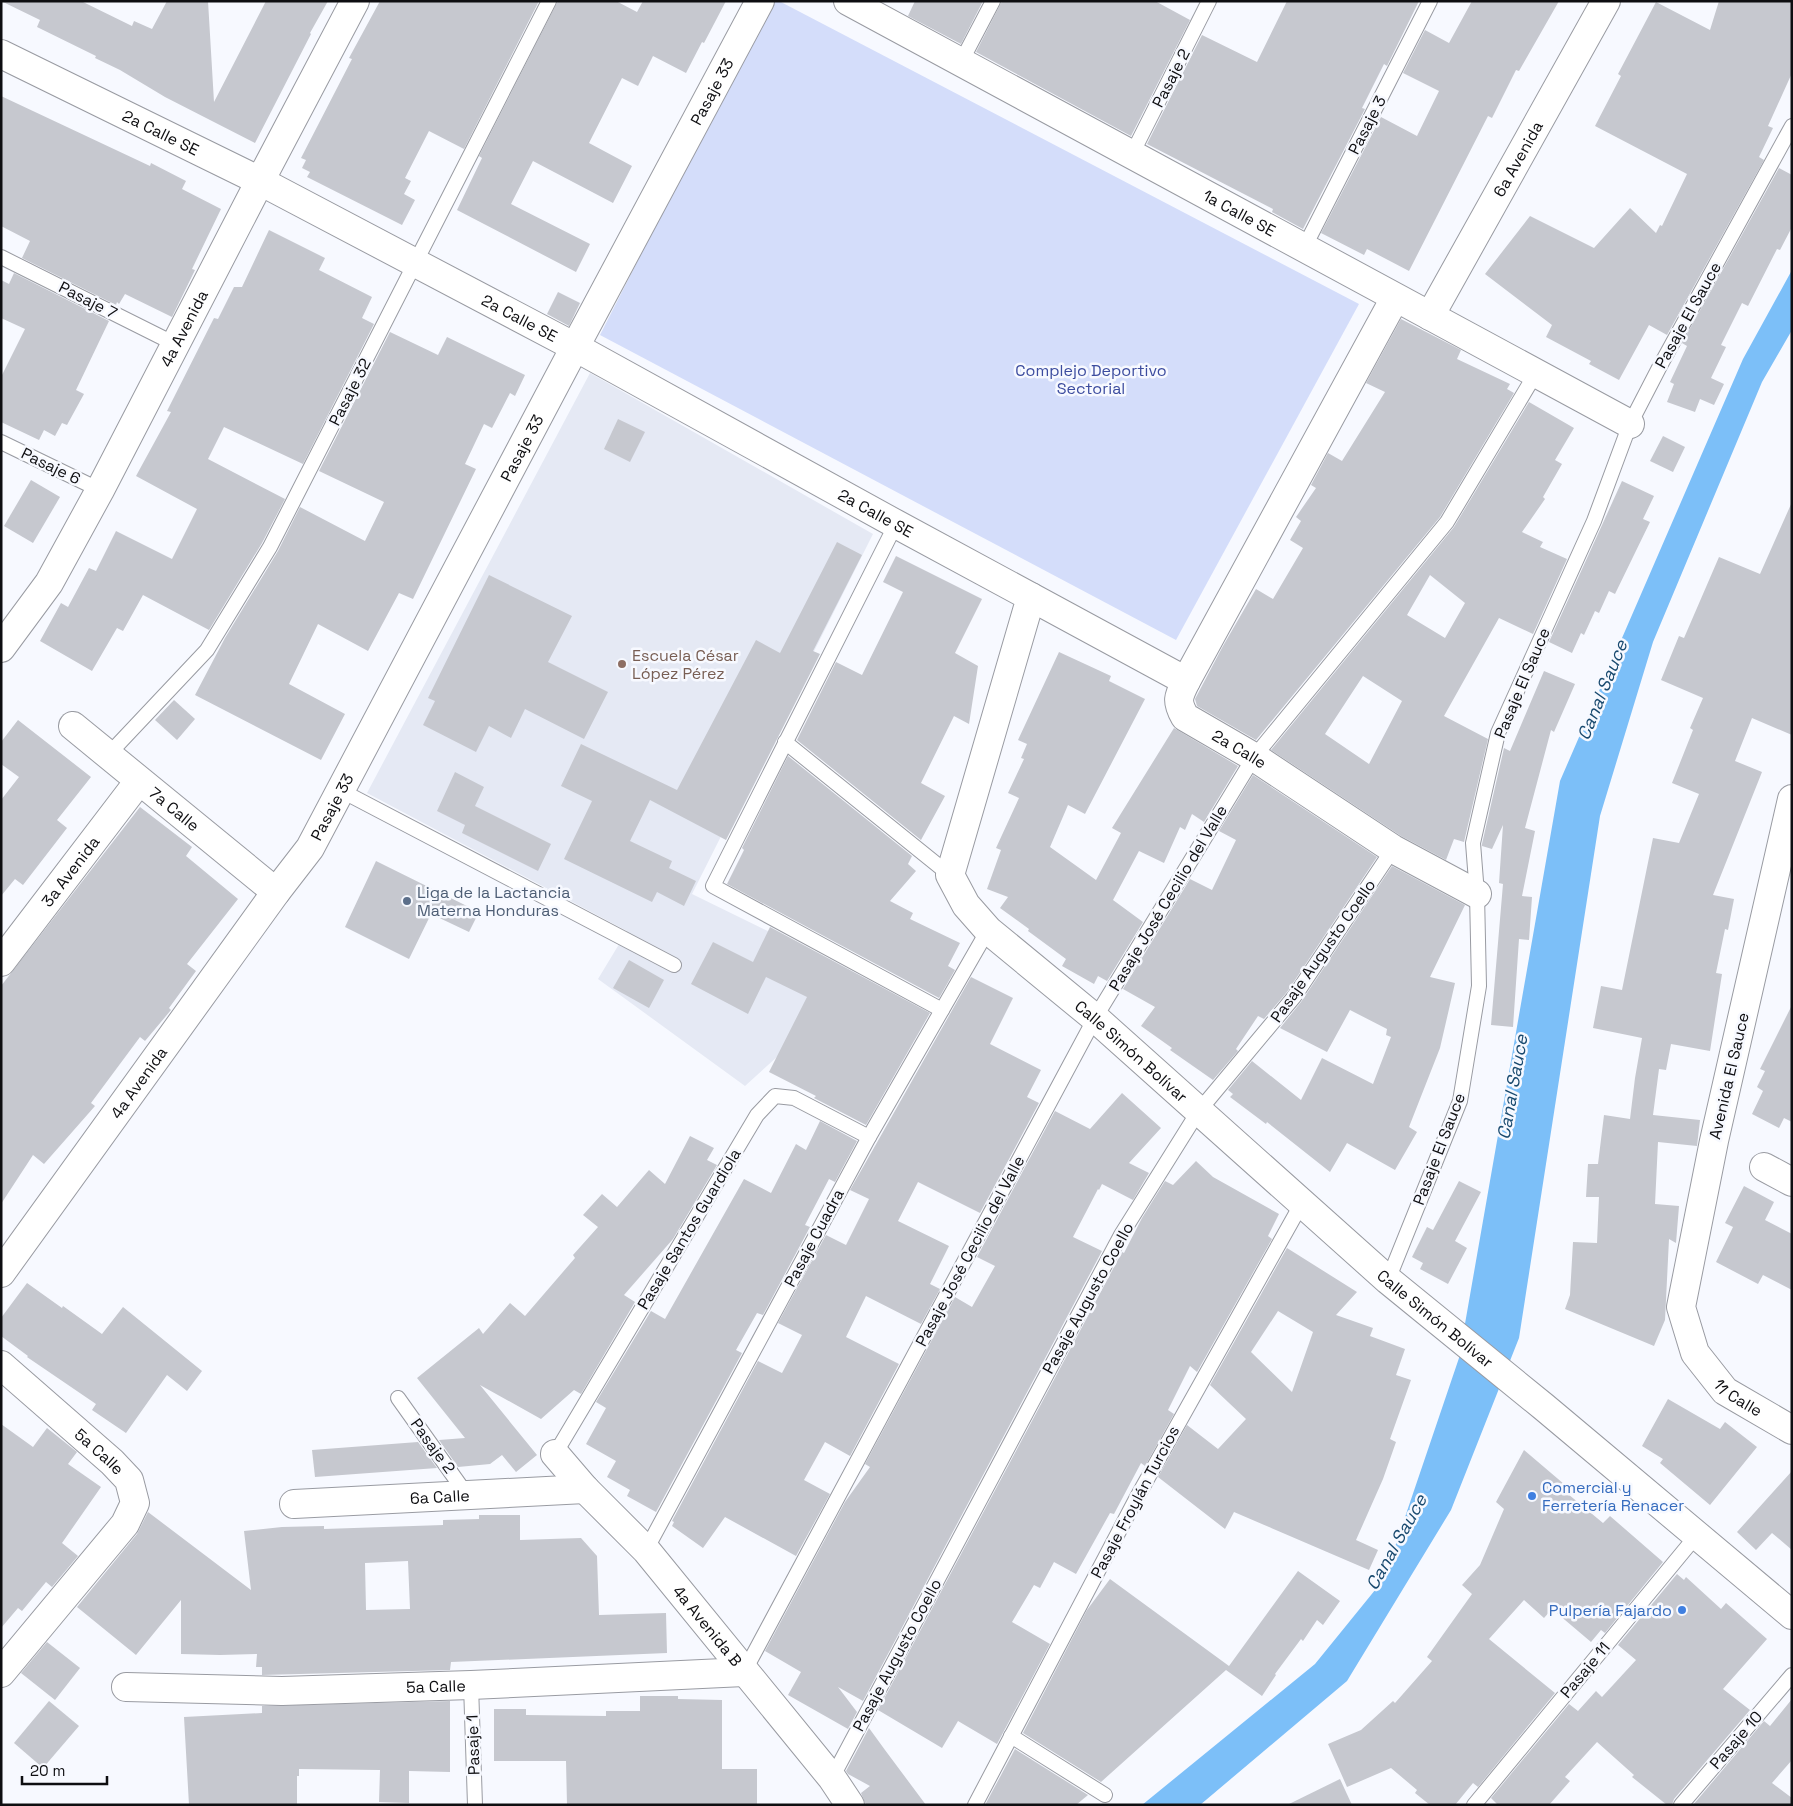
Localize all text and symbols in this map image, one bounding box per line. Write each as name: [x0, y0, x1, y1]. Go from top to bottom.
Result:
street label: Pasaje 2: [1147, 45, 1195, 111]
street label: Pasaje 33: [685, 54, 738, 129]
street label: Pasaje 3: [1343, 92, 1391, 158]
street label: 2a Calle SE: [119, 105, 203, 160]
street label: 6a Avenida: [1488, 117, 1547, 201]
street label: 1a Calle SE: [1199, 185, 1279, 241]
street label: Pasaje El Sauce: [1650, 258, 1726, 372]
street label: Pasaje 7: [55, 276, 121, 324]
street label: 4a Avenida: [155, 286, 212, 370]
street label: 2a Calle SE: [478, 289, 561, 346]
street label: Pasaje 32: [324, 355, 376, 429]
park label: Complejo Deportivo Sectorial: [1015, 360, 1167, 399]
street label: Pasaje 33: [495, 411, 548, 485]
street label: Pasaje 6: [18, 443, 84, 489]
street label: 2a Calle SE: [834, 484, 917, 542]
street label: Pasaje El Sauce: [1489, 624, 1555, 742]
water label: Canal Sauce: [1572, 635, 1633, 743]
place label: Escuela César López Pérez: [632, 645, 739, 684]
marker: Escuela César López Pérez: [616, 658, 628, 670]
street label: 2a Calle: [1208, 725, 1271, 773]
street label: Pasaje 33: [305, 770, 358, 844]
street label: 7a Calle: [145, 782, 204, 836]
street label: Pasaje José Cecilio del Valle: [1104, 801, 1232, 995]
street label: 3a Avenida: [36, 832, 104, 911]
street label: Pasaje Augusto Coello: [1266, 875, 1380, 1027]
place label: Liga de la Lactancia Materna Honduras: [417, 882, 570, 921]
marker: Liga de la Lactancia Materna Honduras: [401, 895, 413, 907]
street label: Calle Simón Bolívar: [1071, 995, 1192, 1107]
street label: Avenida El Sauce: [1704, 1011, 1754, 1141]
water label: Canal Sauce: [1491, 1032, 1533, 1141]
street label: 4a Avenida: [105, 1042, 172, 1123]
street label: Pasaje El Sauce: [1408, 1090, 1470, 1208]
street label: Pasaje Santos Guardiola: [633, 1145, 745, 1313]
street label: Pasaje José Cecilio del Valle: [911, 1152, 1029, 1350]
street label: Pasaje Cuadra: [779, 1185, 849, 1291]
street label: Pasaje Augusto Coello: [1038, 1219, 1138, 1377]
street label: Calle Simón Bolívar: [1373, 1265, 1498, 1372]
street label: 11 Calle: [1709, 1375, 1766, 1421]
street label: Pasaje 2: [406, 1414, 460, 1478]
street label: Pasaje Froylán Turcios: [1086, 1422, 1184, 1582]
street label: 5a Calle: [70, 1424, 129, 1479]
place label: Comercial y Ferretería Renacer: [1542, 1477, 1684, 1516]
street label: 6a Calle: [409, 1484, 470, 1509]
water label: Canal Sauce: [1360, 1489, 1432, 1594]
marker: Comercial y Ferretería Renacer: [1526, 1490, 1538, 1502]
street label: Pasaje Augusto Coello: [848, 1575, 946, 1735]
street label: 4a Avenida B: [668, 1581, 747, 1671]
place label: Pulpería Fajardo: [1549, 1600, 1672, 1621]
marker: Pulpería Fajardo: [1676, 1604, 1688, 1616]
street label: Pasaje 11: [1555, 1638, 1615, 1702]
street label: 5a Calle: [406, 1675, 466, 1698]
street label: Pasaje 10: [1705, 1706, 1767, 1774]
street label: Pasaje 1: [461, 1714, 485, 1776]
scale bar: [22, 1754, 108, 1786]
text: 20 m: [30, 1761, 65, 1780]

